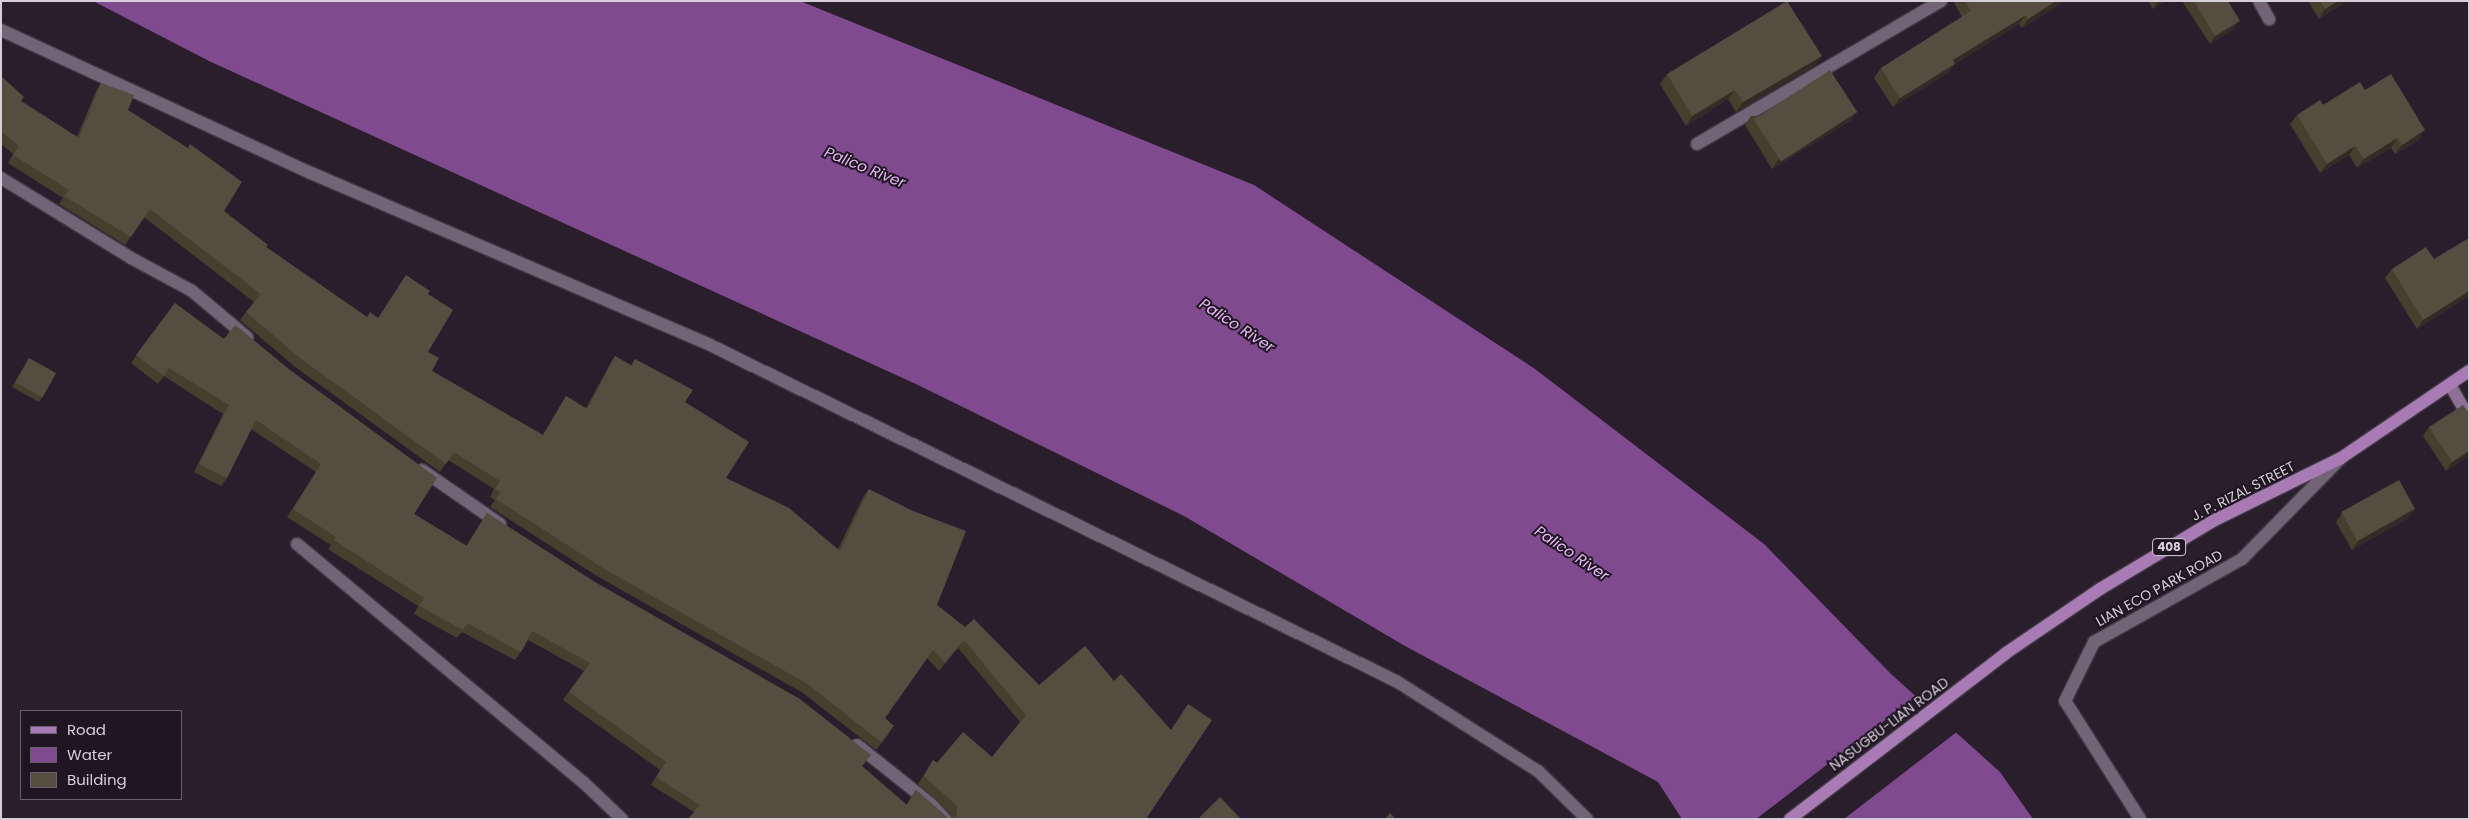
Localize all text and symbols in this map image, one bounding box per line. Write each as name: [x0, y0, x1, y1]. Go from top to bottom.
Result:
water label: Palico River: [822, 143, 908, 191]
water label: Palico River: [1196, 294, 1278, 356]
street label: J. P. RIZAL STREET: [2188, 458, 2298, 524]
water label: Palico River: [1532, 522, 1612, 584]
road number: 408: [2152, 538, 2186, 556]
street label: LIAN ECO PARK ROAD: [2093, 546, 2225, 630]
street label: NASUGBU-LIAN ROAD: [1826, 674, 1952, 774]
legend: [20, 710, 182, 800]
text: Road: [67, 719, 106, 740]
text: Water: [67, 744, 112, 765]
text: Building: [67, 769, 127, 790]

